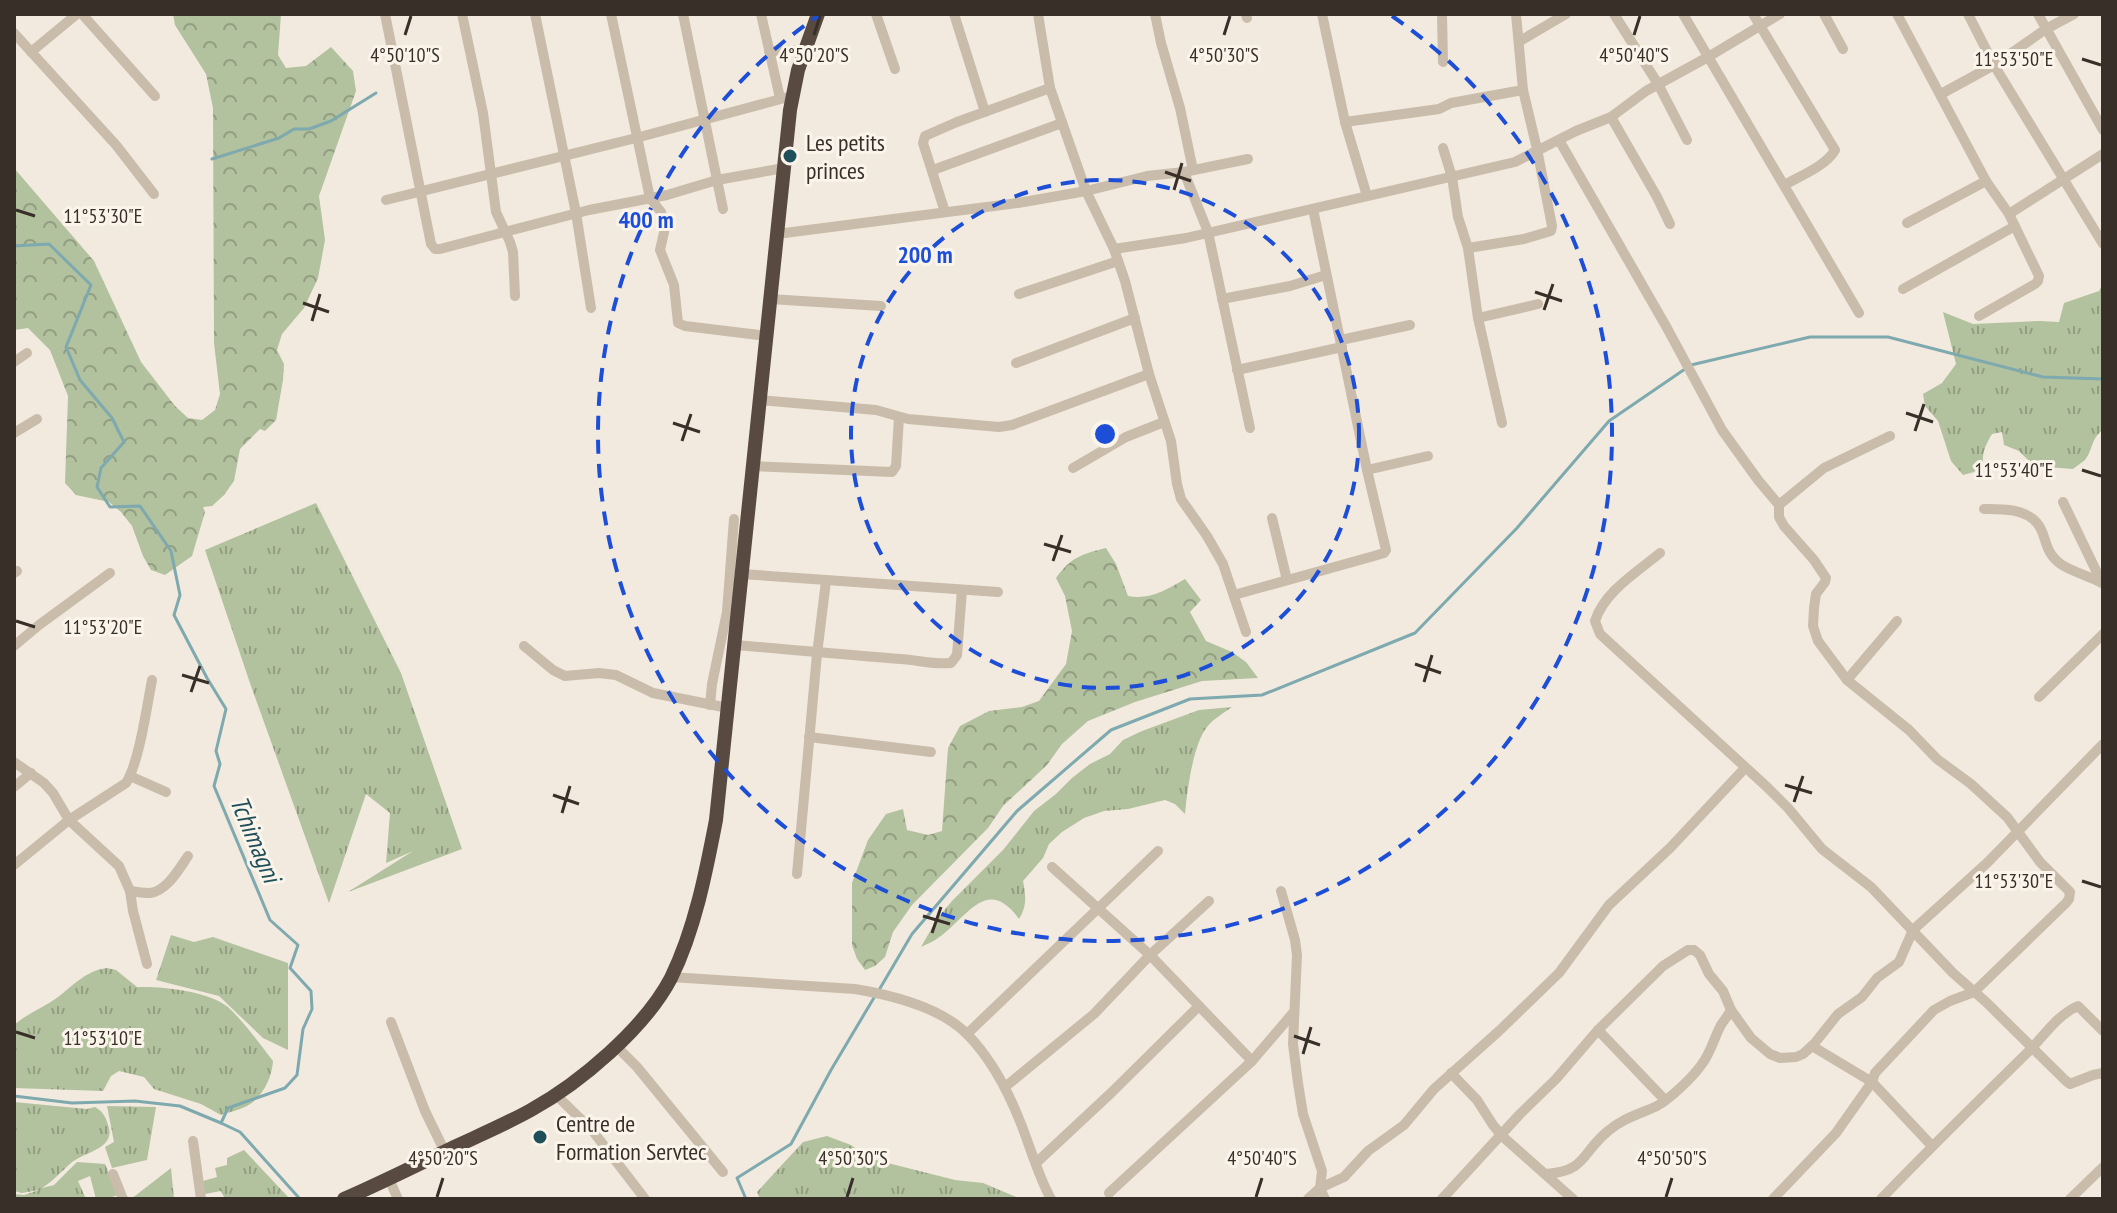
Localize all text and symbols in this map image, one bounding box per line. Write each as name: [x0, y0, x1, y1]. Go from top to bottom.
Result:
text: 4°50'10"S: [370, 42, 440, 68]
text: 4°50'20"S: [779, 42, 849, 68]
text: 4°50'30"S: [1189, 42, 1259, 68]
text: 4°50'40"S: [1599, 42, 1669, 68]
text: 11°53'50"E: [1975, 46, 2053, 72]
place label: Les petits princes: [806, 127, 885, 186]
marker: Les petits princes: [781, 147, 799, 165]
text: 11°53'30"E: [64, 203, 142, 229]
text: 400 m: [618, 204, 674, 235]
text: 200 m: [897, 239, 953, 270]
centre of rings: [1091, 420, 1119, 448]
text: 11°53'40"E: [1975, 457, 2053, 483]
text: 11°53'20"E: [64, 614, 142, 640]
water label: Tchimagni: [223, 791, 290, 890]
text: 11°53'30"E: [1975, 868, 2053, 894]
text: 11°53'10"E: [64, 1025, 142, 1051]
place label: Centre de Formation Servtec: [556, 1108, 707, 1167]
marker: Centre de Formation Servtec: [531, 1128, 549, 1146]
text: 4°50'20"S: [408, 1145, 478, 1171]
text: 4°50'30"S: [818, 1145, 888, 1171]
text: 4°50'40"S: [1227, 1145, 1297, 1171]
text: 4°50'50"S: [1637, 1145, 1707, 1171]

